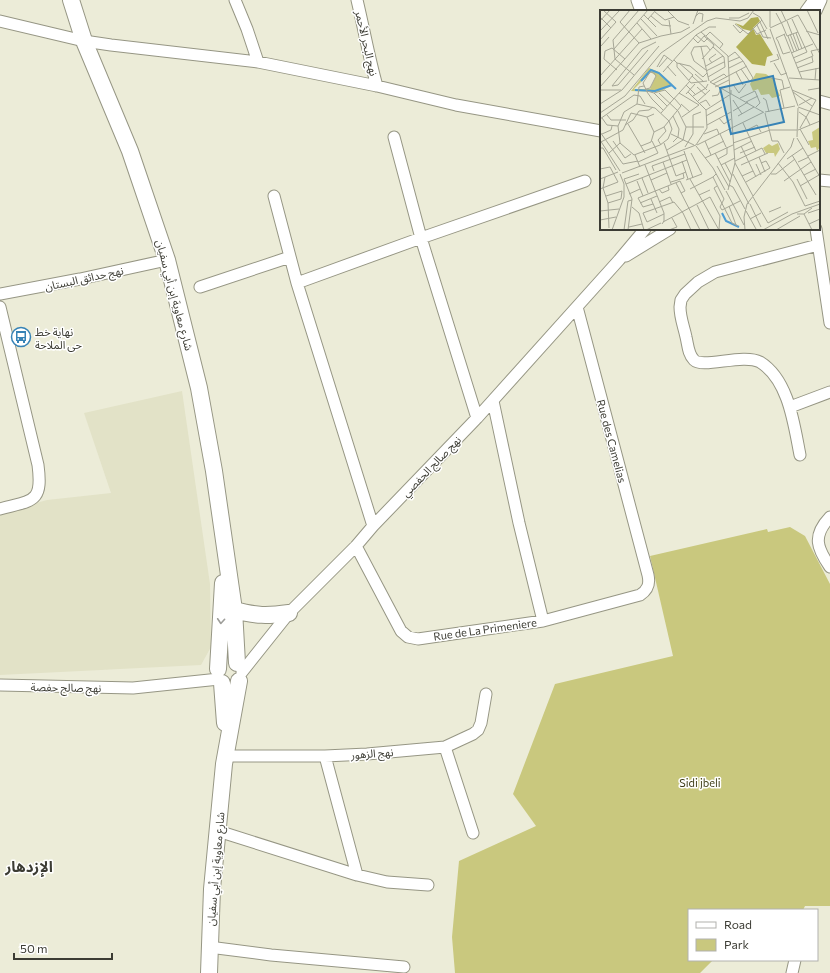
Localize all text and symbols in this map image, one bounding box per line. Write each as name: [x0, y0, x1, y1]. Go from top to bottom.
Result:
street label: نهج البحر الأحمر: [351, 8, 381, 77]
inset map: [600, 10, 820, 230]
street label: شارع معاوية إبن أبي سفيان: [151, 238, 196, 353]
street label: نهج حدائق البستان: [43, 263, 125, 295]
place label: نهاية خط حى الملاحة: [35, 325, 82, 352]
bus stop icon: نهاية خط حى الملاحة: [10, 326, 32, 348]
street label: Rue des Camelias: [595, 398, 629, 484]
street label: نهج صالح الحفصي: [399, 433, 466, 502]
street label: Rue de La Primeniere: [432, 615, 538, 643]
one-way arrow: [217, 618, 226, 624]
street label: نهج صالح حفصة: [30, 680, 102, 696]
street label: نهج الزهور: [349, 745, 394, 763]
park label: Sidi jbeli: [679, 776, 721, 789]
street label: شارع معاوية إبن أبي سفيان: [204, 811, 230, 927]
district label: الإزدهار: [4, 857, 53, 877]
legend: [688, 909, 818, 961]
text: Road: [724, 917, 752, 931]
scale bar: [14, 935, 112, 961]
text: Park: [724, 937, 750, 951]
text: 50 m: [20, 941, 48, 955]

